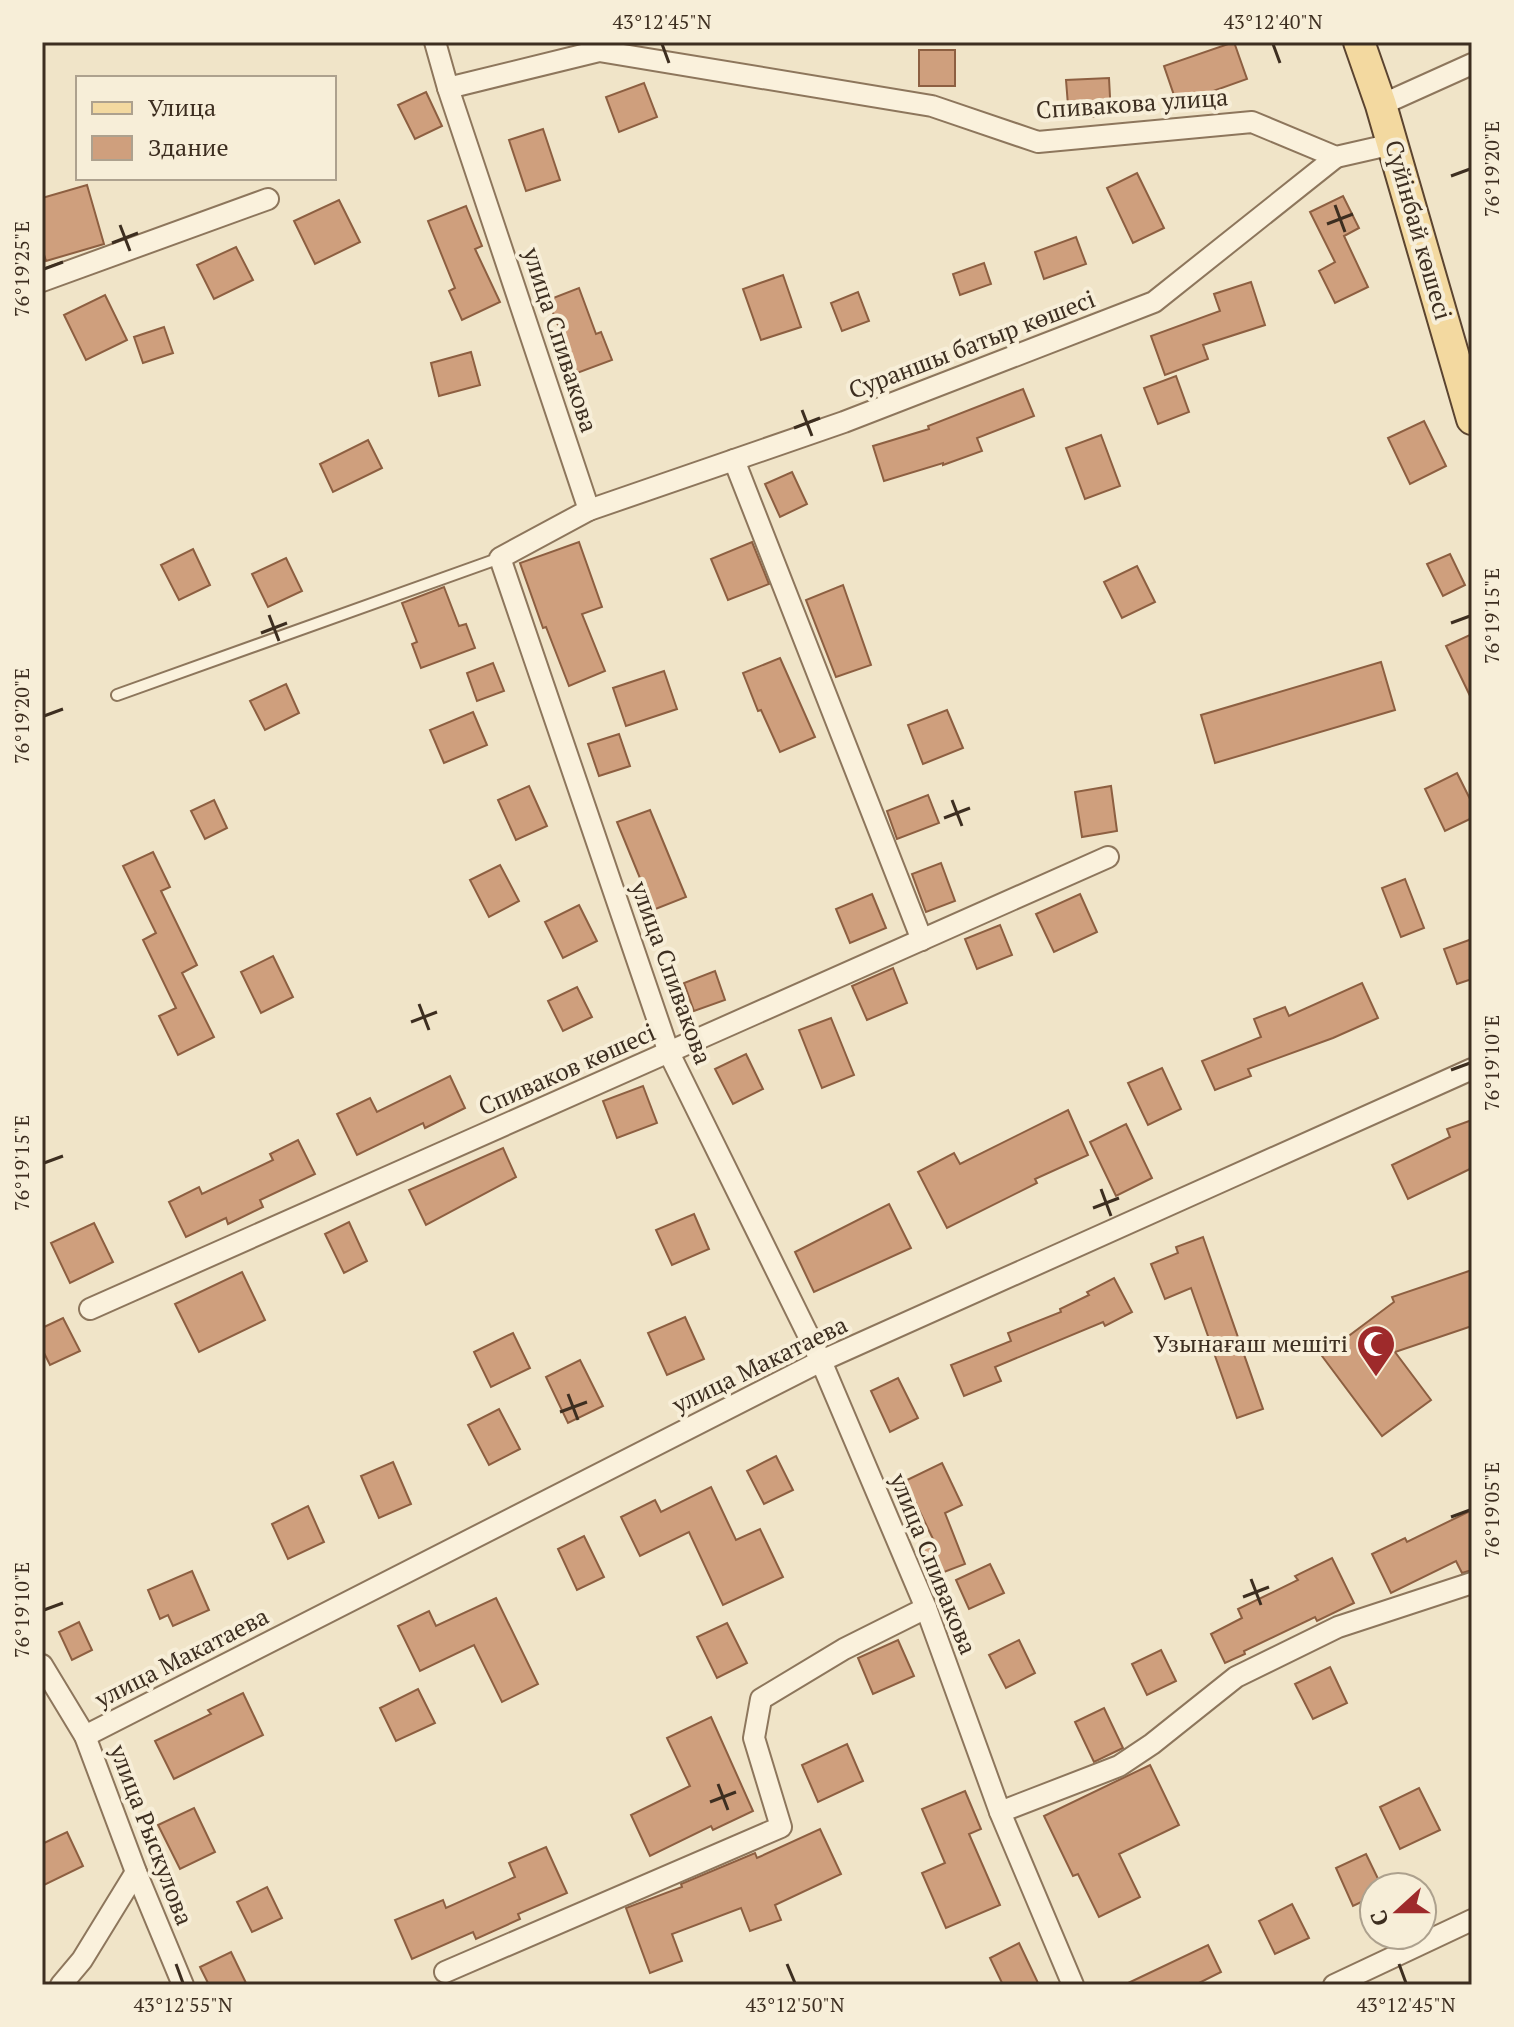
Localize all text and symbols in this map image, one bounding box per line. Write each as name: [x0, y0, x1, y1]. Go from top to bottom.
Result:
text: 43°12'45"N: [612, 8, 712, 35]
text: 43°12'40"N: [1223, 8, 1323, 35]
legend: [76, 76, 336, 180]
street label: Спивакова улица: [1035, 80, 1229, 126]
text: Улица: [148, 91, 216, 123]
text: 76°19'20"E: [1478, 121, 1505, 217]
text: Здание: [148, 131, 229, 163]
street label: Сүйінбай көшесі: [1378, 136, 1460, 323]
text: 76°19'25"E: [8, 221, 35, 317]
street label: улица Спивакова: [516, 242, 606, 436]
street label: Сураншы батыр көшесі: [844, 282, 1100, 406]
text: 76°19'15"E: [1478, 568, 1505, 664]
text: 76°19'20"E: [8, 668, 35, 764]
street label: улица Спивакова: [624, 876, 720, 1069]
text: 76°19'10"E: [1478, 1015, 1505, 1111]
street label: Спиваков көшесі: [473, 1016, 660, 1122]
text: 76°19'15"E: [8, 1115, 35, 1211]
street label: улица Макатаева: [666, 1308, 852, 1421]
mosque icon: Узынағаш мешіті: [1355, 1323, 1397, 1378]
place label: Узынағаш мешіті: [1153, 1327, 1348, 1359]
text: 76°19'05"E: [1478, 1462, 1505, 1558]
street label: улица Спивакова: [883, 1468, 985, 1659]
text: 76°19'10"E: [8, 1562, 35, 1658]
street label: улица Макатаева: [88, 1600, 274, 1715]
street label: улица Рыскулова: [102, 1739, 201, 1930]
north arrow: [1358, 1871, 1438, 1951]
text: С: [1363, 1906, 1395, 1930]
text: 43°12'55"N: [133, 1991, 233, 2018]
text: 43°12'50"N: [745, 1991, 845, 2018]
text: 43°12'45"N: [1356, 1991, 1456, 2018]

